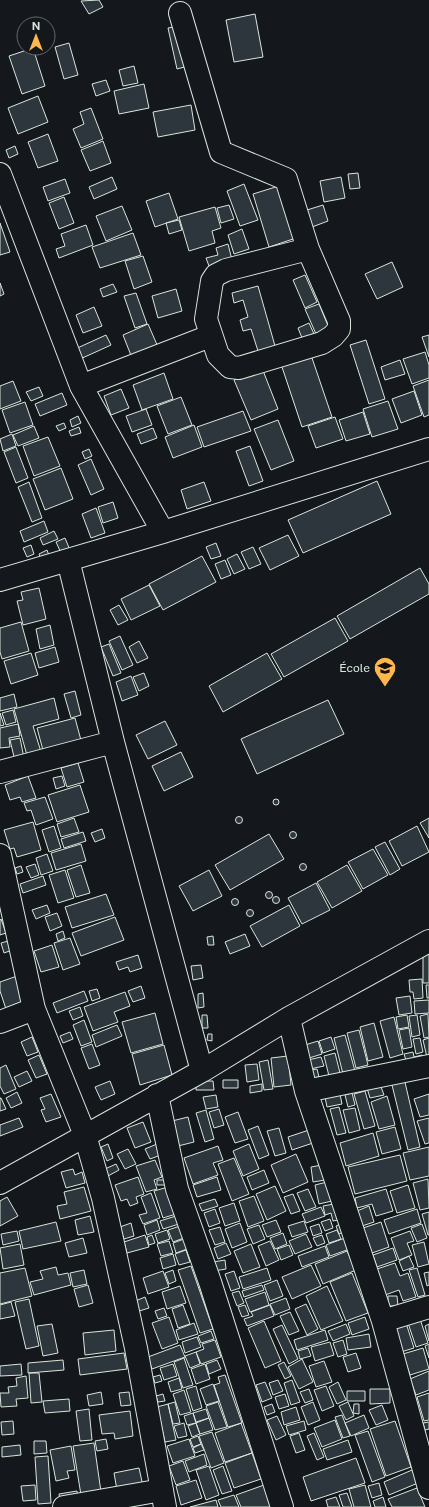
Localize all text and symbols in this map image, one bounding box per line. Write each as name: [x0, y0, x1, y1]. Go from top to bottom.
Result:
north arrow: [16, 16, 56, 56]
text: N: [32, 20, 40, 32]
school or university icon: École: [372, 655, 398, 688]
place label: École: [339, 661, 370, 675]

